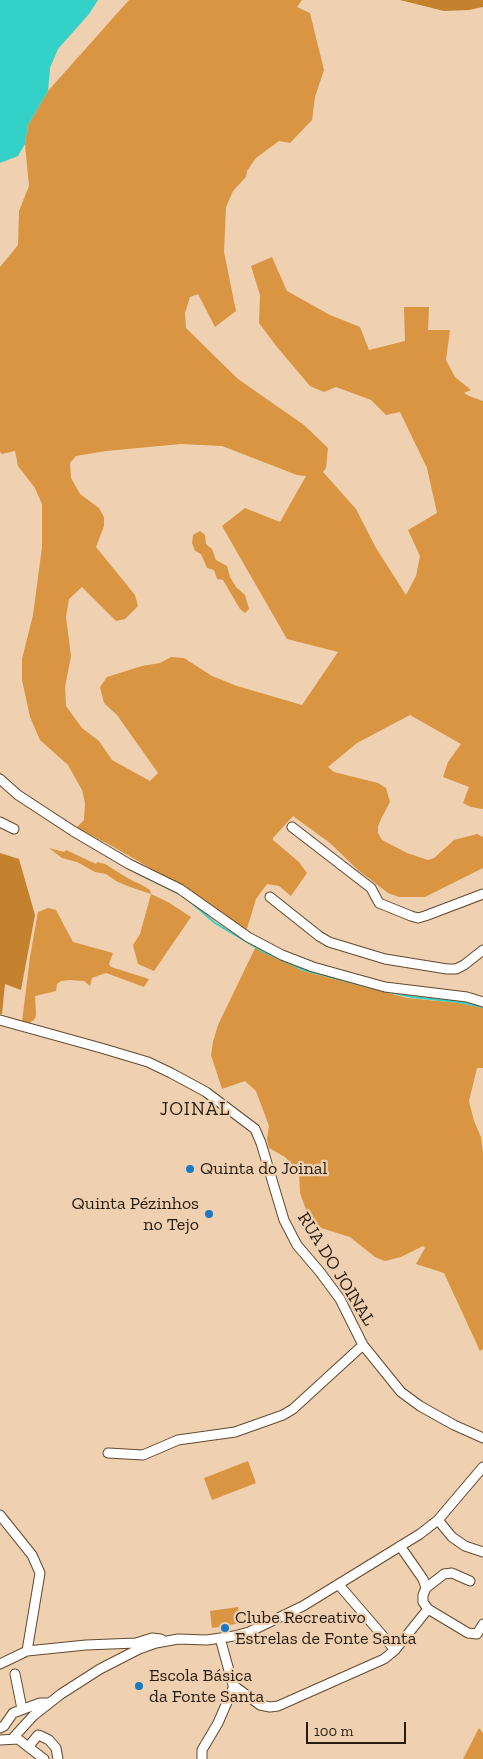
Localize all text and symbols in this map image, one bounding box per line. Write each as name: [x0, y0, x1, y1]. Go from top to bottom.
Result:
district label: JOINAL: [159, 1099, 231, 1121]
place label: Quinta do Joinal: [200, 1158, 327, 1180]
marker: Quinta do Joinal: [184, 1163, 196, 1175]
place label: Quinta Pézinhos no Tejo: [72, 1193, 199, 1236]
marker: Quinta Pézinhos no Tejo: [203, 1208, 215, 1220]
street label: RUA DO JOINAL: [292, 1208, 380, 1330]
place label: Clube Recreativo Estrelas de Fonte Santa: [235, 1607, 416, 1650]
marker: Clube Recreativo Estrelas de Fonte Santa: [219, 1622, 231, 1634]
place label: Escola Básica da Fonte Santa: [149, 1665, 264, 1708]
marker: Escola Básica da Fonte Santa: [133, 1680, 145, 1692]
scale bar: [308, 1712, 408, 1744]
text: 100 m: [314, 1722, 353, 1740]

